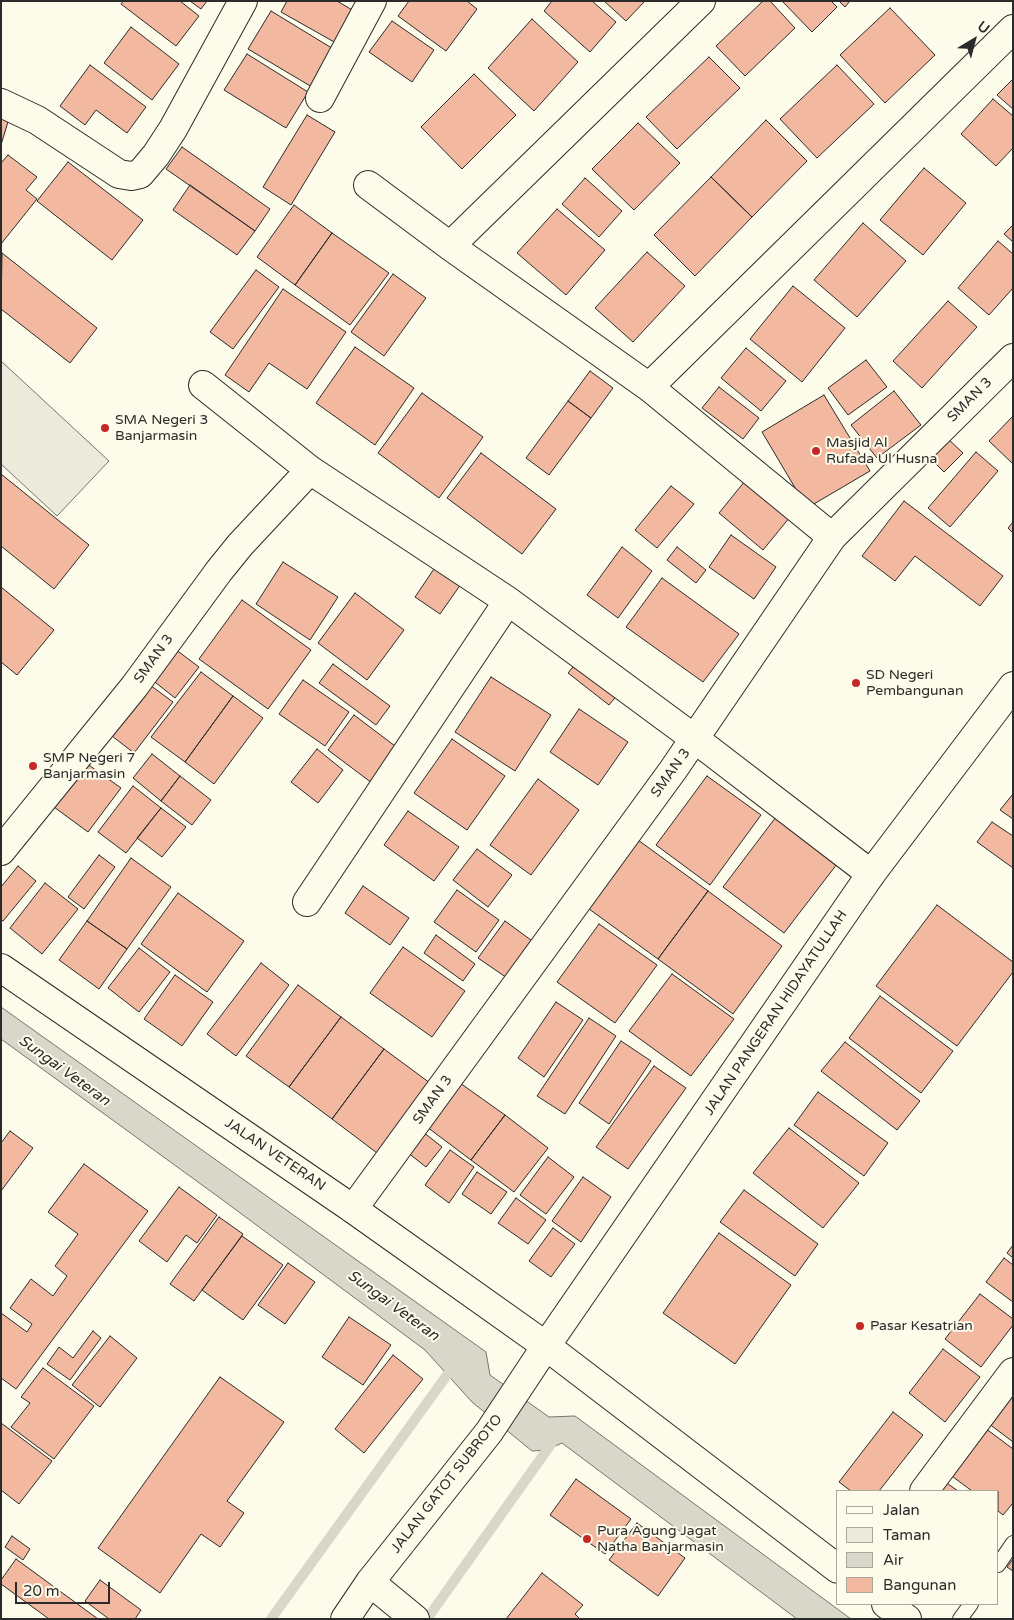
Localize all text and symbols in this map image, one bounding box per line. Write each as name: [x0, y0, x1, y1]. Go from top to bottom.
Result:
north arrow: [949, 15, 999, 65]
text: U: [974, 18, 993, 38]
street label: SMAN 3: [944, 374, 996, 426]
place label: SMA Negeri 3 Banjarmasin: [115, 412, 208, 444]
marker: SMA Negeri 3 Banjarmasin: [99, 422, 111, 434]
place label: Masjid Al Rufada Ul Husna: [826, 435, 937, 468]
marker: Masjid Al Rufada Ul Husna: [810, 445, 822, 457]
street label: SMAN 3: [131, 631, 177, 687]
place label: SD Negeri Pembangunan: [866, 667, 963, 700]
marker: SD Negeri Pembangunan: [850, 677, 862, 689]
street label: SMAN 3: [648, 745, 694, 801]
place label: SMP Negeri 7 Banjarmasin: [43, 750, 135, 782]
marker: SMP Negeri 7 Banjarmasin: [27, 760, 39, 772]
street label: JALAN PANGERAN HIDAYATULLAH: [701, 907, 851, 1119]
water label: Sungai Veteran: [15, 1032, 113, 1110]
street label: SMAN 3: [410, 1072, 456, 1128]
street label: JALAN VETERAN: [221, 1115, 329, 1195]
water label: Sungai Veteran: [344, 1267, 442, 1345]
place label: Pasar Kesatrian: [870, 1318, 973, 1334]
marker: Pasar Kesatrian: [854, 1320, 866, 1332]
street label: JALAN GATOT SUBROTO: [388, 1411, 506, 1557]
legend: [836, 1490, 999, 1605]
text: Jalan: [883, 1501, 920, 1519]
place label: Pura Agung Jagat Natha Banjarmasin: [597, 1523, 724, 1555]
text: Taman: [883, 1526, 931, 1544]
marker: Pura Agung Jagat Natha Banjarmasin: [581, 1533, 593, 1545]
text: Air: [883, 1551, 904, 1569]
scale bar: [18, 1572, 112, 1604]
text: Bangunan: [883, 1576, 956, 1594]
text: 20 m: [23, 1582, 60, 1600]

